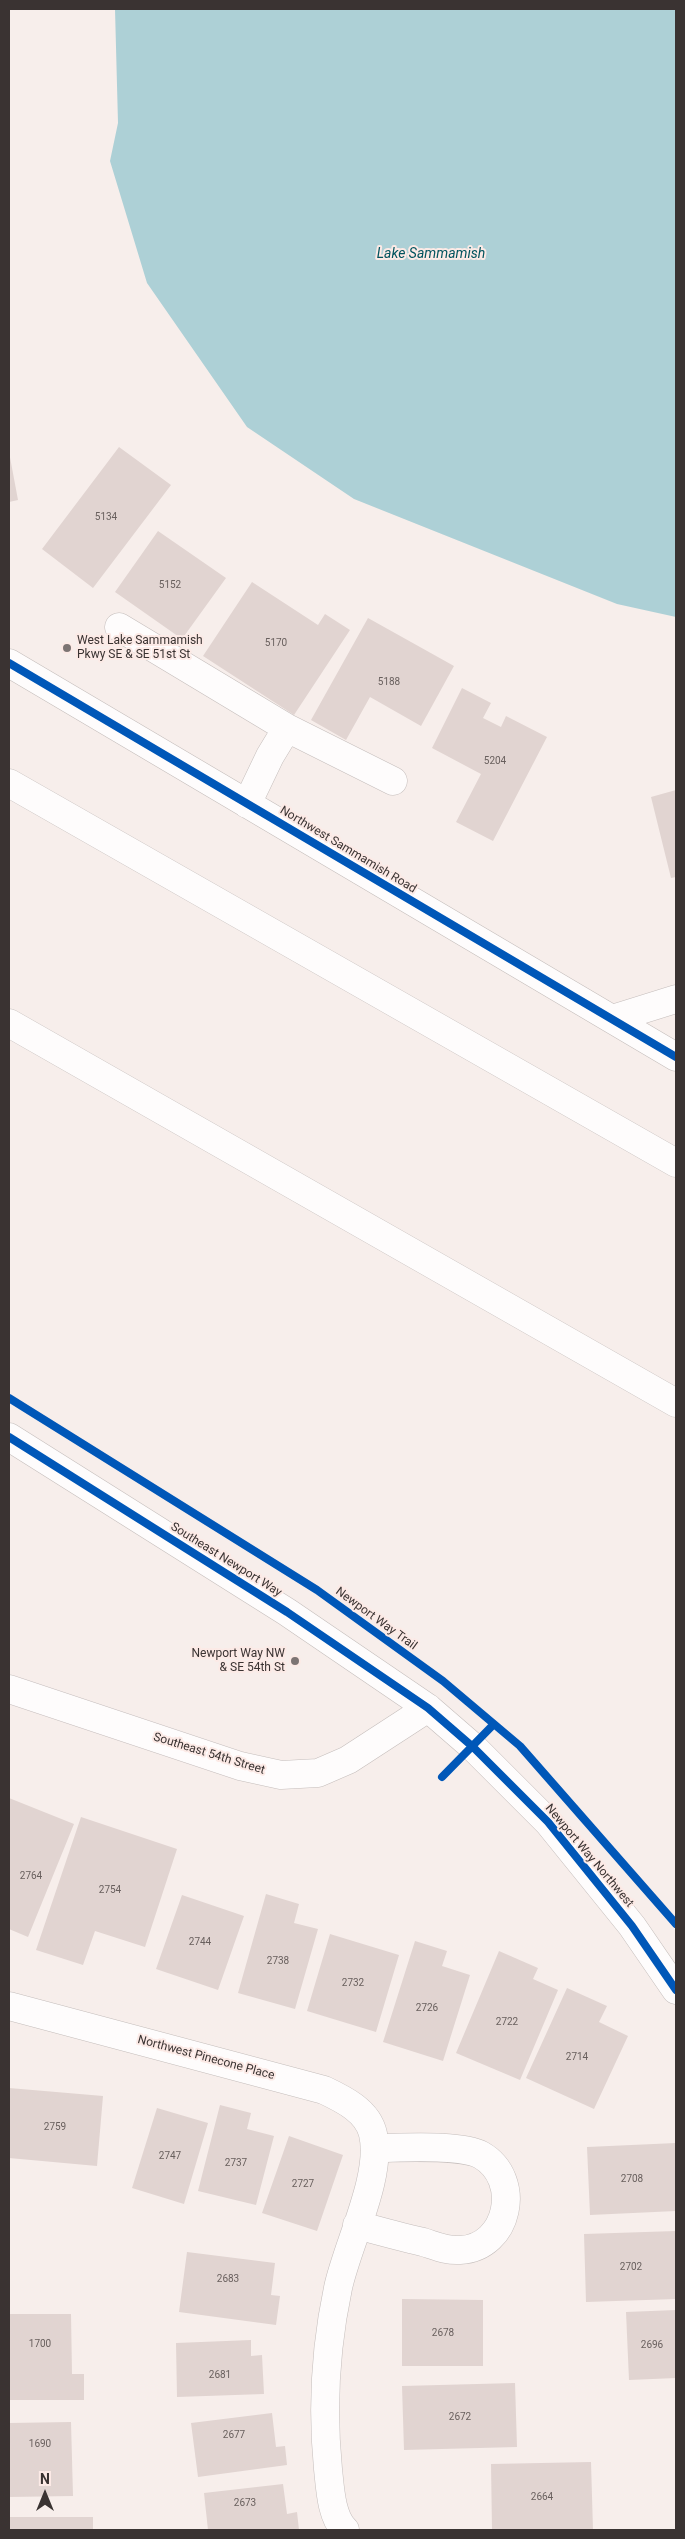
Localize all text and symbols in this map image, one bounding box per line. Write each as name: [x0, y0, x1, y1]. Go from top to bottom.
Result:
water label: Lake Sammamish: [377, 246, 485, 262]
house number: 5134: [95, 511, 117, 523]
house number: 5152: [159, 579, 181, 591]
place label: West Lake Sammamish Pkwy SE & SE 51st St: [77, 634, 203, 662]
house number: 5170: [265, 637, 287, 649]
marker: West Lake Sammamish Pkwy SE & SE 51st St: [61, 642, 73, 654]
house number: 5188: [378, 676, 400, 688]
house number: 5204: [484, 755, 506, 767]
street label: Northwest Sammamish Road: [277, 803, 419, 897]
street label: Southeast Newport Way: [168, 1520, 284, 1600]
street label: Newport Way Trail: [332, 1585, 420, 1653]
place label: Newport Way NW & SE 54th St: [191, 1647, 285, 1675]
marker: Newport Way NW & SE 54th St: [289, 1655, 301, 1667]
street label: Southeast 54th Street: [152, 1730, 266, 1778]
street label: Newport Way Northwest: [542, 1802, 636, 1910]
house number: 2764: [20, 1870, 42, 1882]
house number: 2754: [99, 1884, 121, 1896]
house number: 2744: [189, 1936, 211, 1948]
house number: 2738: [267, 1955, 289, 1967]
house number: 2732: [342, 1977, 364, 1989]
house number: 2726: [416, 2002, 438, 2014]
house number: 2722: [496, 2016, 518, 2028]
street label: Northwest Pinecone Place: [136, 2033, 276, 2083]
house number: 2714: [566, 2051, 588, 2063]
house number: 2759: [44, 2121, 66, 2133]
house number: 2747: [159, 2150, 181, 2162]
house number: 2737: [225, 2157, 247, 2169]
house number: 2708: [621, 2173, 643, 2185]
house number: 2727: [292, 2178, 314, 2190]
house number: 2702: [620, 2261, 642, 2273]
house number: 2683: [217, 2273, 239, 2285]
house number: 2678: [432, 2327, 454, 2339]
house number: 1700: [29, 2338, 51, 2350]
house number: 2696: [641, 2339, 663, 2351]
house number: 2681: [209, 2369, 231, 2381]
house number: 2672: [449, 2411, 471, 2423]
house number: 2677: [223, 2429, 245, 2441]
house number: 1690: [29, 2438, 51, 2450]
north arrow: [20, 2469, 70, 2519]
text: N: [40, 2471, 50, 2487]
house number: 2664: [531, 2491, 553, 2503]
house number: 2673: [234, 2497, 256, 2509]

